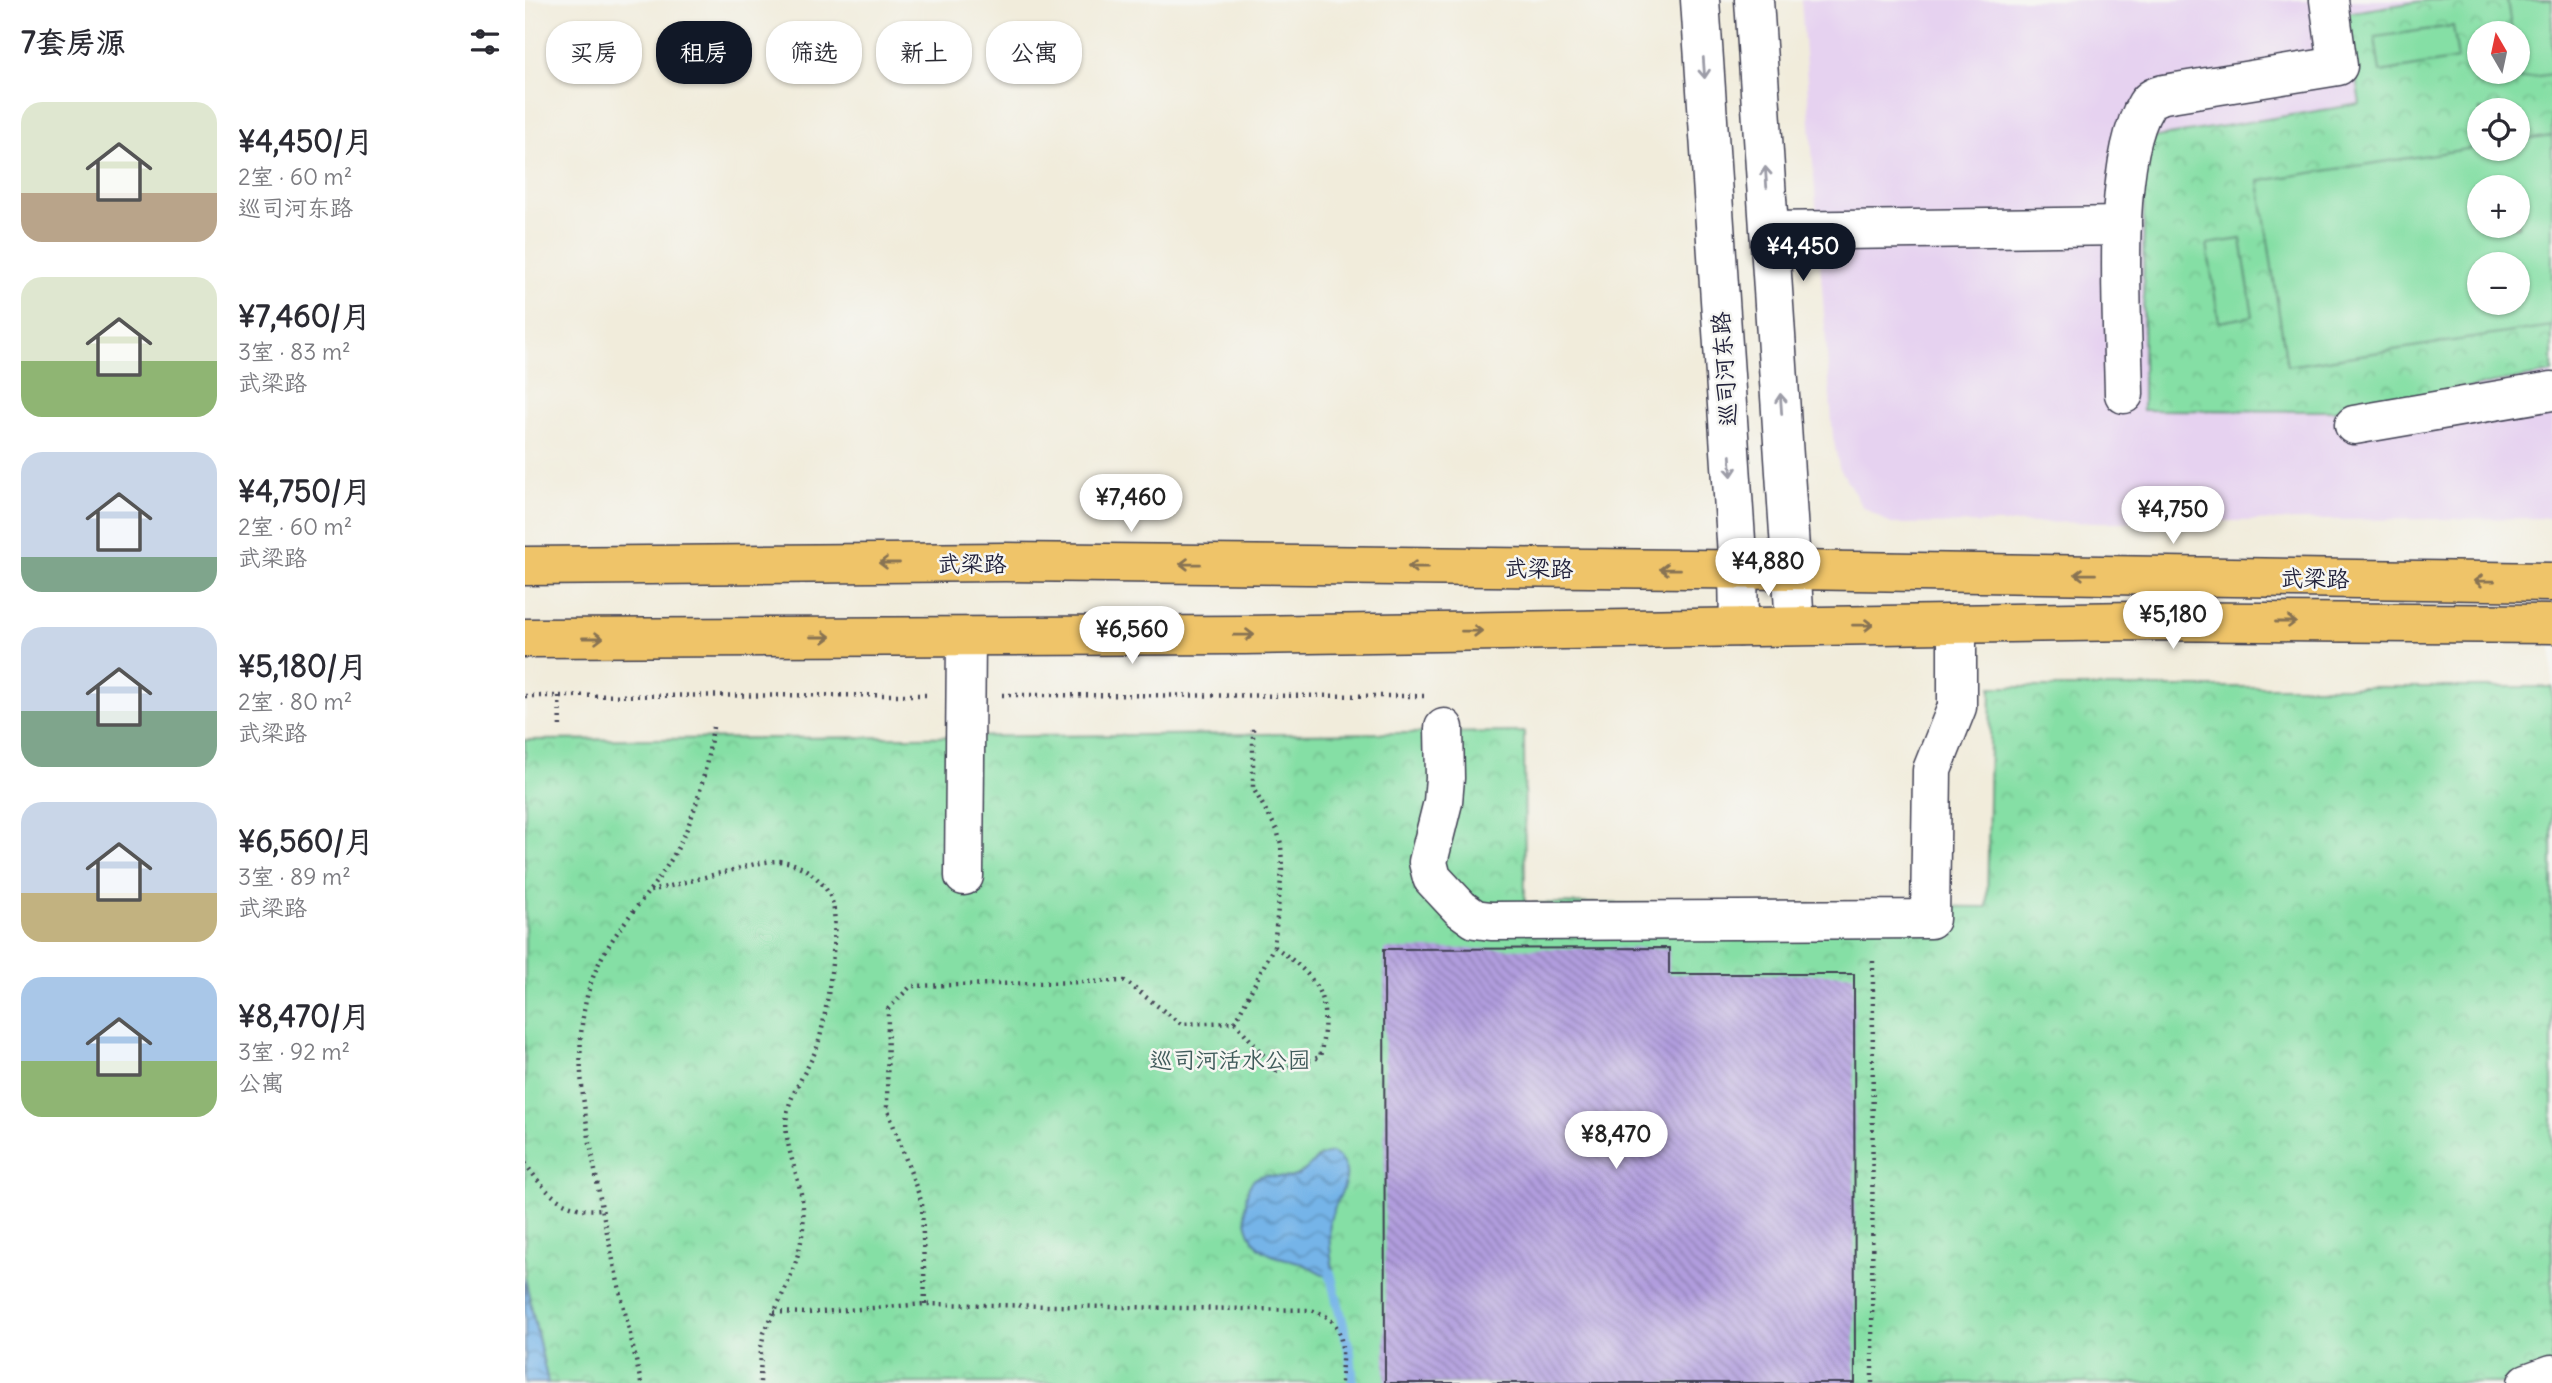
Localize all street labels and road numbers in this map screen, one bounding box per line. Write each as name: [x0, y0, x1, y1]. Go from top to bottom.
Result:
street label: 巡司河东路: [1706, 311, 1742, 427]
street label: 武梁路: [938, 549, 1007, 578]
street label: 武梁路: [1504, 553, 1574, 583]
street label: 武梁路: [2280, 563, 2350, 593]

